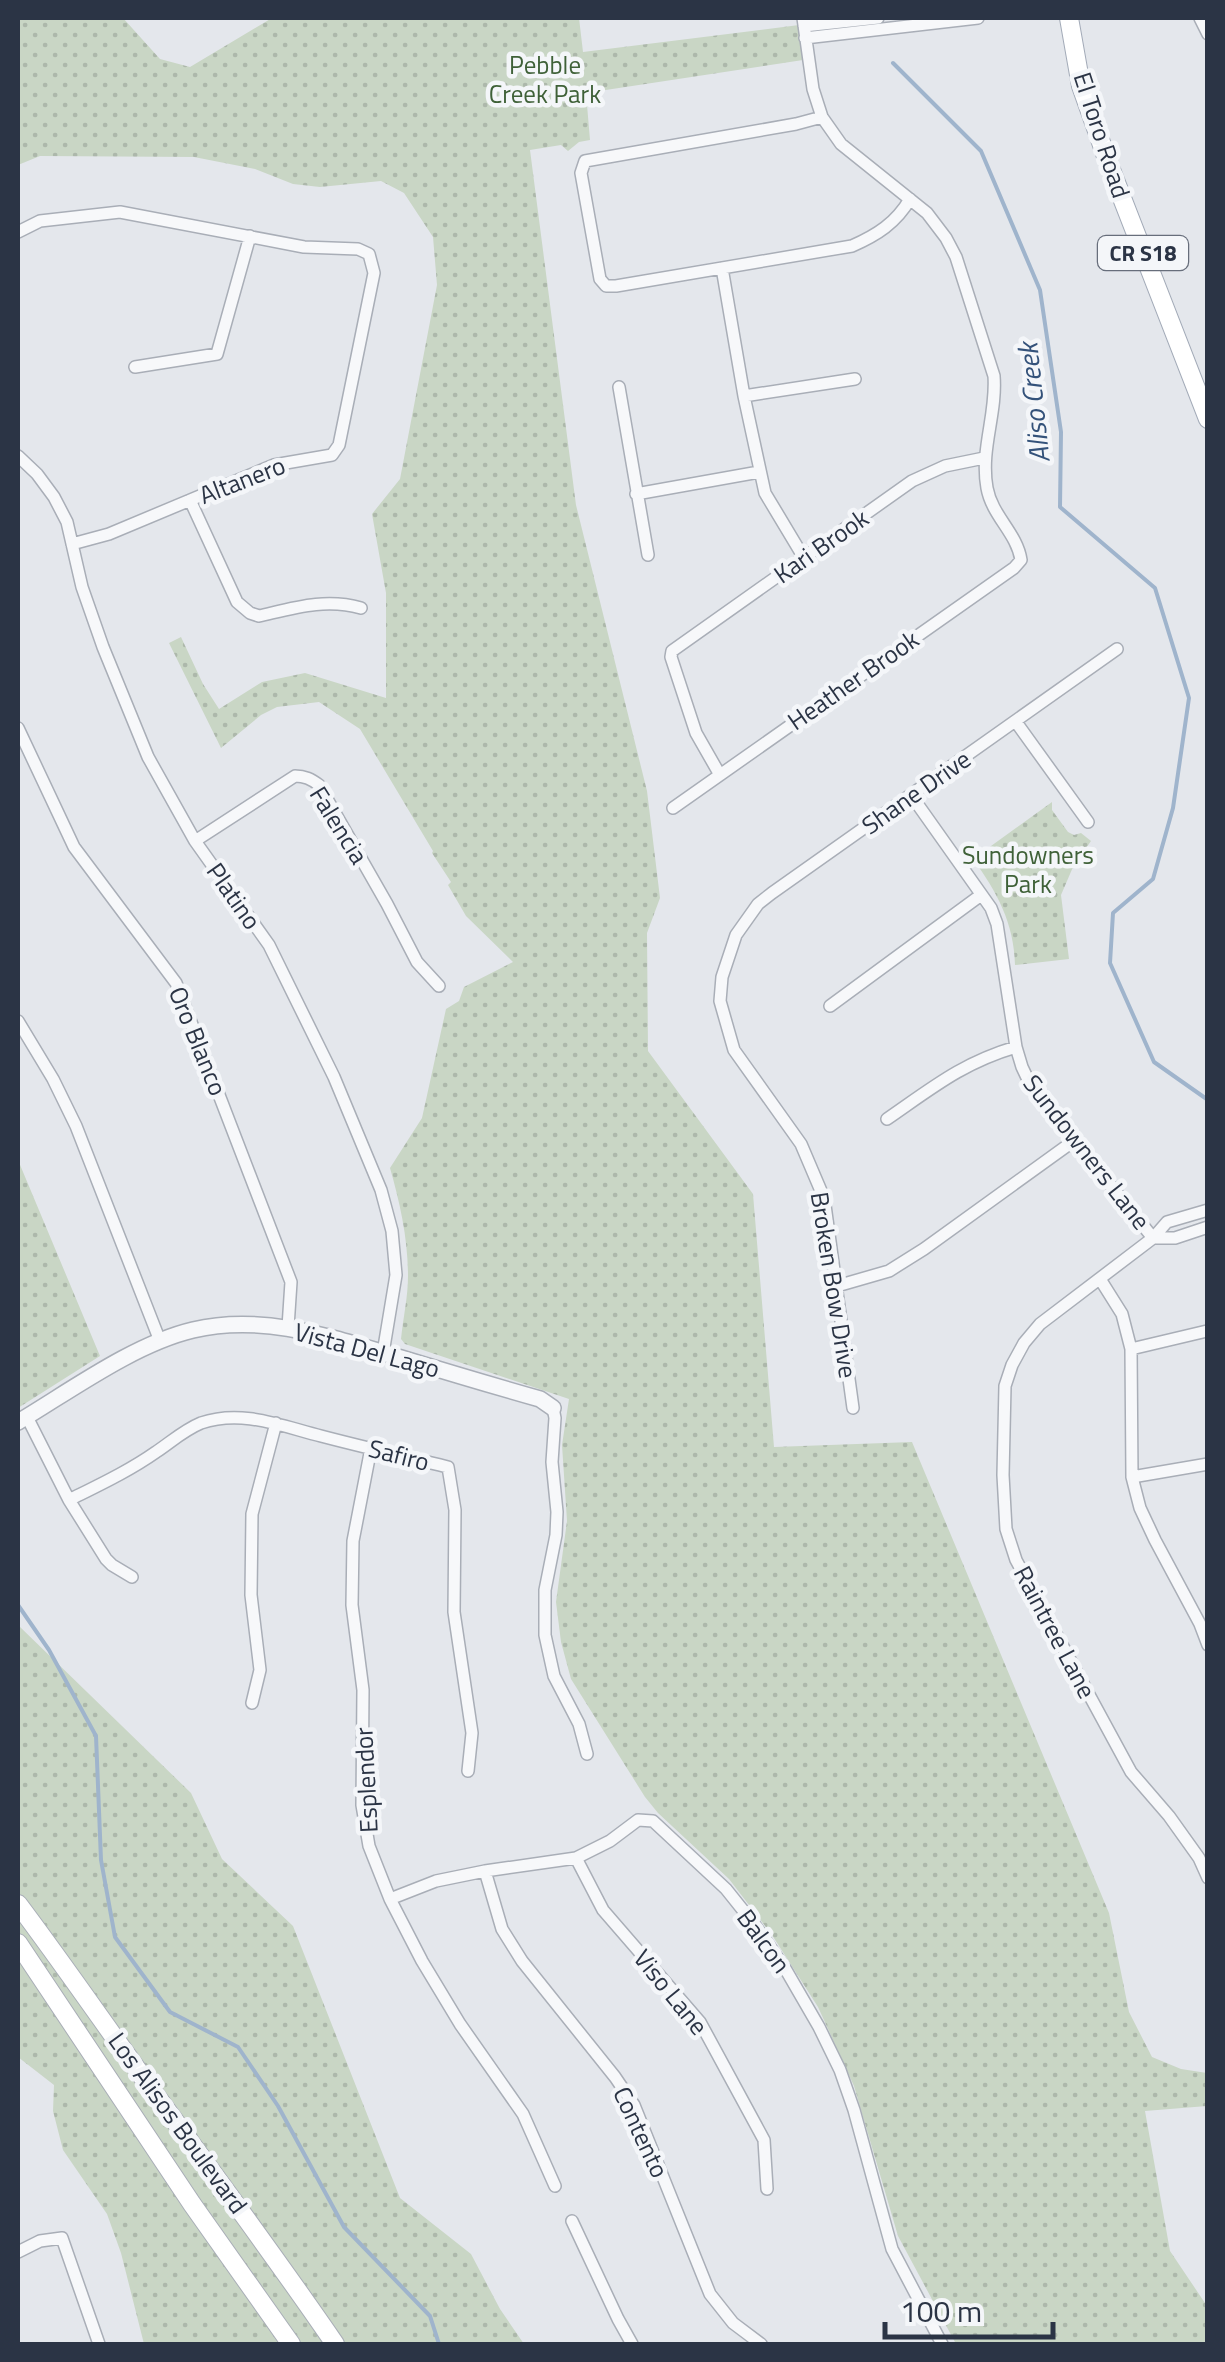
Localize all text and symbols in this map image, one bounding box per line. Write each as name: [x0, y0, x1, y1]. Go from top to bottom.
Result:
park label: Pebble Creek Park: [489, 46, 601, 113]
street label: El Toro Road: [1064, 67, 1140, 203]
road number: CR S18: [1098, 236, 1188, 270]
water label: Aliso Creek: [1005, 337, 1061, 465]
street label: Altanero: [193, 446, 291, 514]
street label: Kari Brook: [766, 499, 876, 593]
street label: Heather Brook: [779, 621, 927, 739]
street label: Shane Drive: [854, 740, 978, 844]
street label: Falencia: [300, 779, 378, 872]
park label: Sundowners Park: [962, 836, 1094, 903]
street label: Platino: [197, 855, 271, 937]
street label: Oro Blanco: [159, 981, 237, 1101]
street label: Sundowners Lane: [1014, 1066, 1160, 1238]
street label: Broken Bow Drive: [801, 1189, 867, 1381]
street label: Vista Del Lago: [290, 1312, 444, 1388]
street label: Safiro: [365, 1429, 433, 1481]
street label: Raintree Lane: [1004, 1559, 1106, 1705]
street label: Esplendor: [344, 1726, 388, 1834]
street label: Balcon: [728, 1901, 800, 1981]
street label: Viso Lane: [624, 1941, 718, 2043]
street label: Los Alisos Boulevard: [99, 2024, 257, 2222]
street label: Contento: [603, 2080, 679, 2184]
scale bar: [885, 2277, 1052, 2339]
text: 100 m: [900, 2288, 982, 2334]

